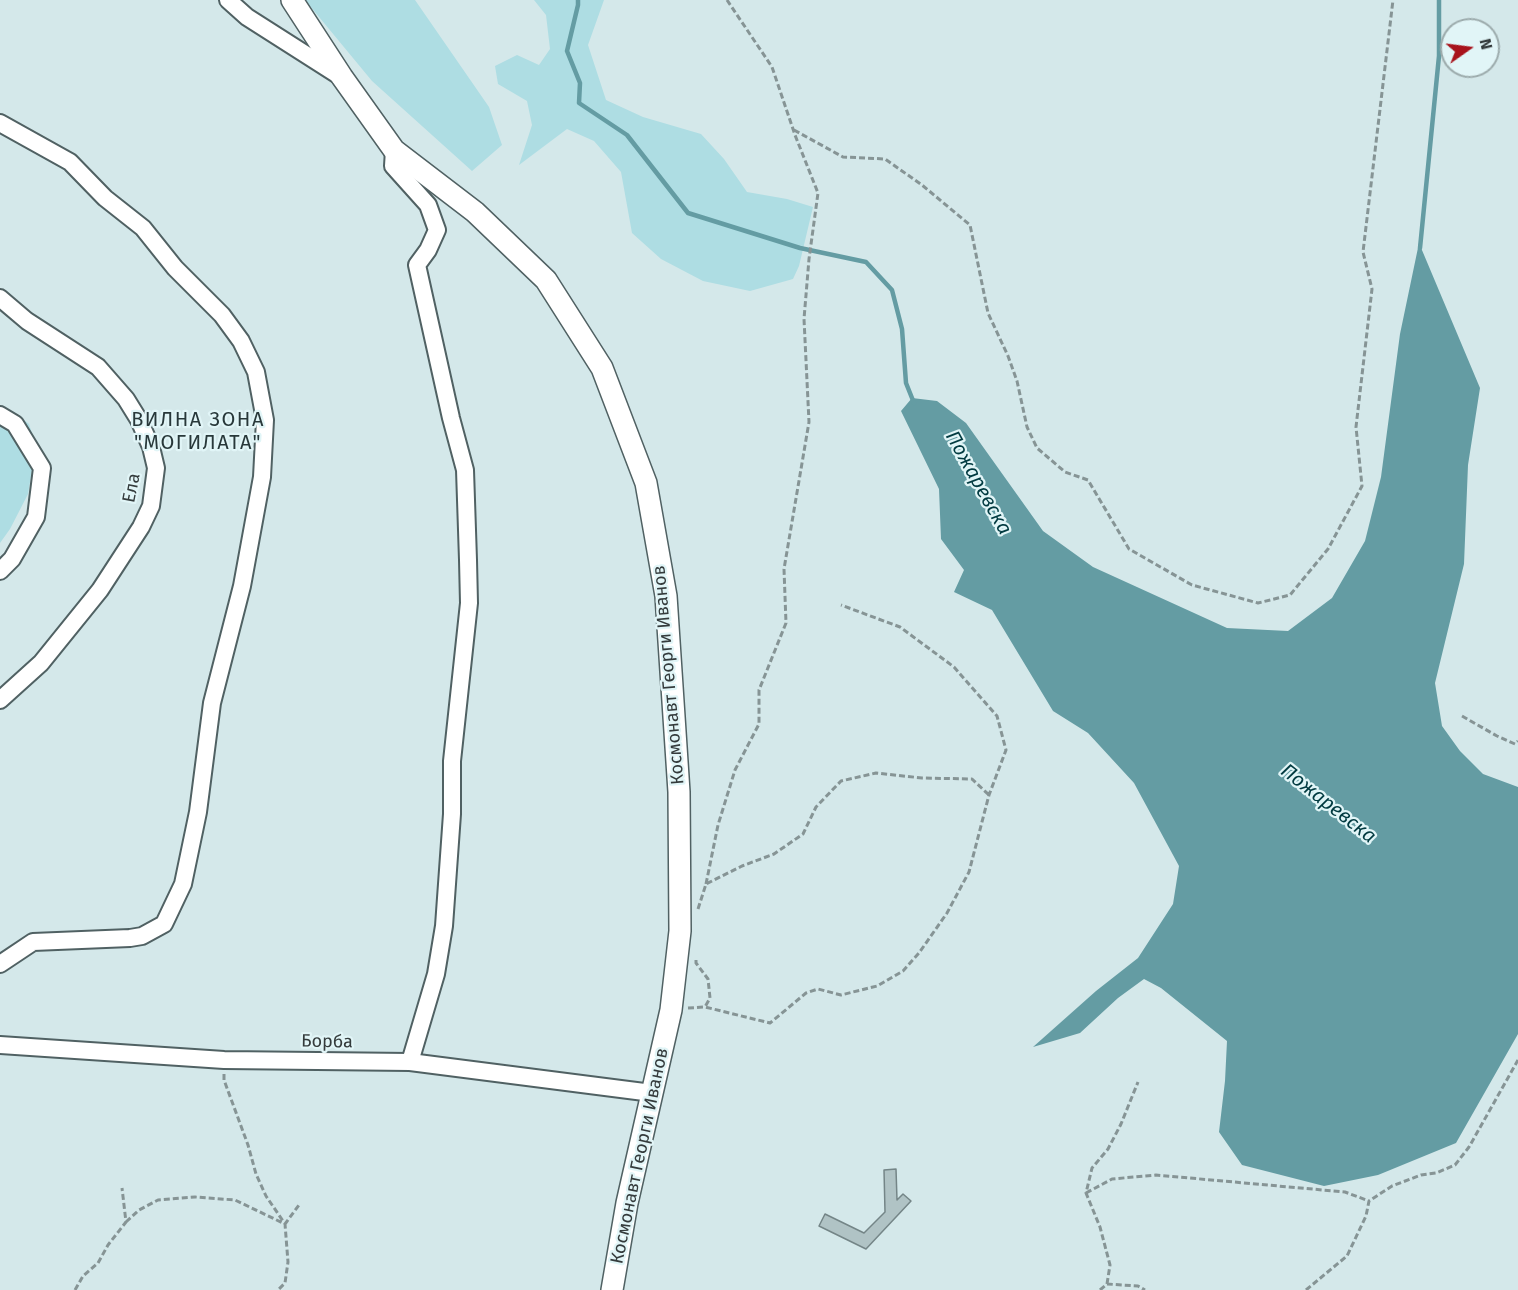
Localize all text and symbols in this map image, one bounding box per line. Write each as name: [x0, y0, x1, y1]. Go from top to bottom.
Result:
north arrow: [1440, 18, 1500, 78]
text: N: [1476, 37, 1497, 51]
district label: ВИЛНА ЗОНА "МОГИЛАТА": [131, 408, 265, 455]
water label: Пожаревска: [940, 427, 1016, 539]
street label: Ела: [119, 471, 145, 505]
street label: Космонавт Георги Иванов: [649, 564, 689, 786]
water label: Пожаревска: [1275, 759, 1381, 849]
street label: Борба: [301, 1031, 353, 1053]
street label: Космонавт Георги Иванов: [607, 1046, 673, 1266]

